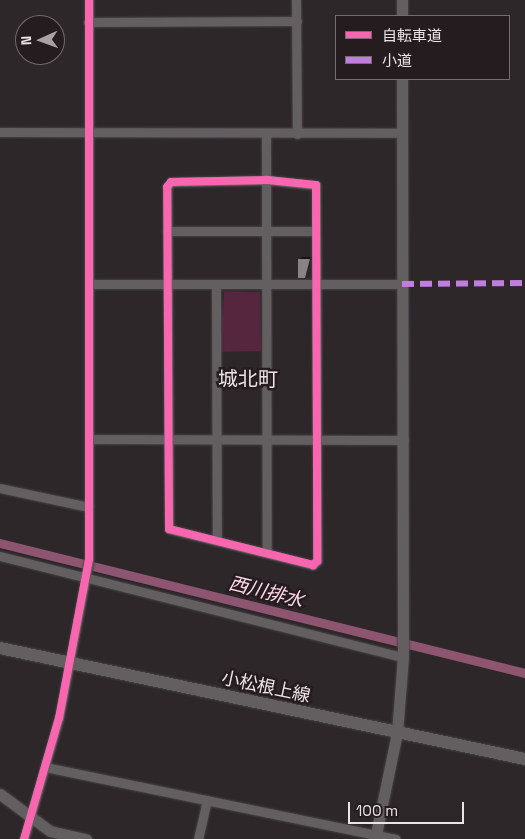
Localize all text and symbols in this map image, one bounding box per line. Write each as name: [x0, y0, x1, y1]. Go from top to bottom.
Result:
north arrow: [15, 15, 65, 65]
legend: [335, 15, 510, 80]
text: 自転車道: [382, 26, 442, 45]
text: N: [17, 35, 35, 46]
text: 小道: [382, 51, 412, 70]
district label: 城北町: [218, 367, 278, 391]
water label: 西川排水: [226, 572, 306, 612]
street label: 小松根上線: [220, 667, 312, 707]
scale bar: [350, 792, 466, 824]
text: 100 m: [356, 801, 398, 820]

